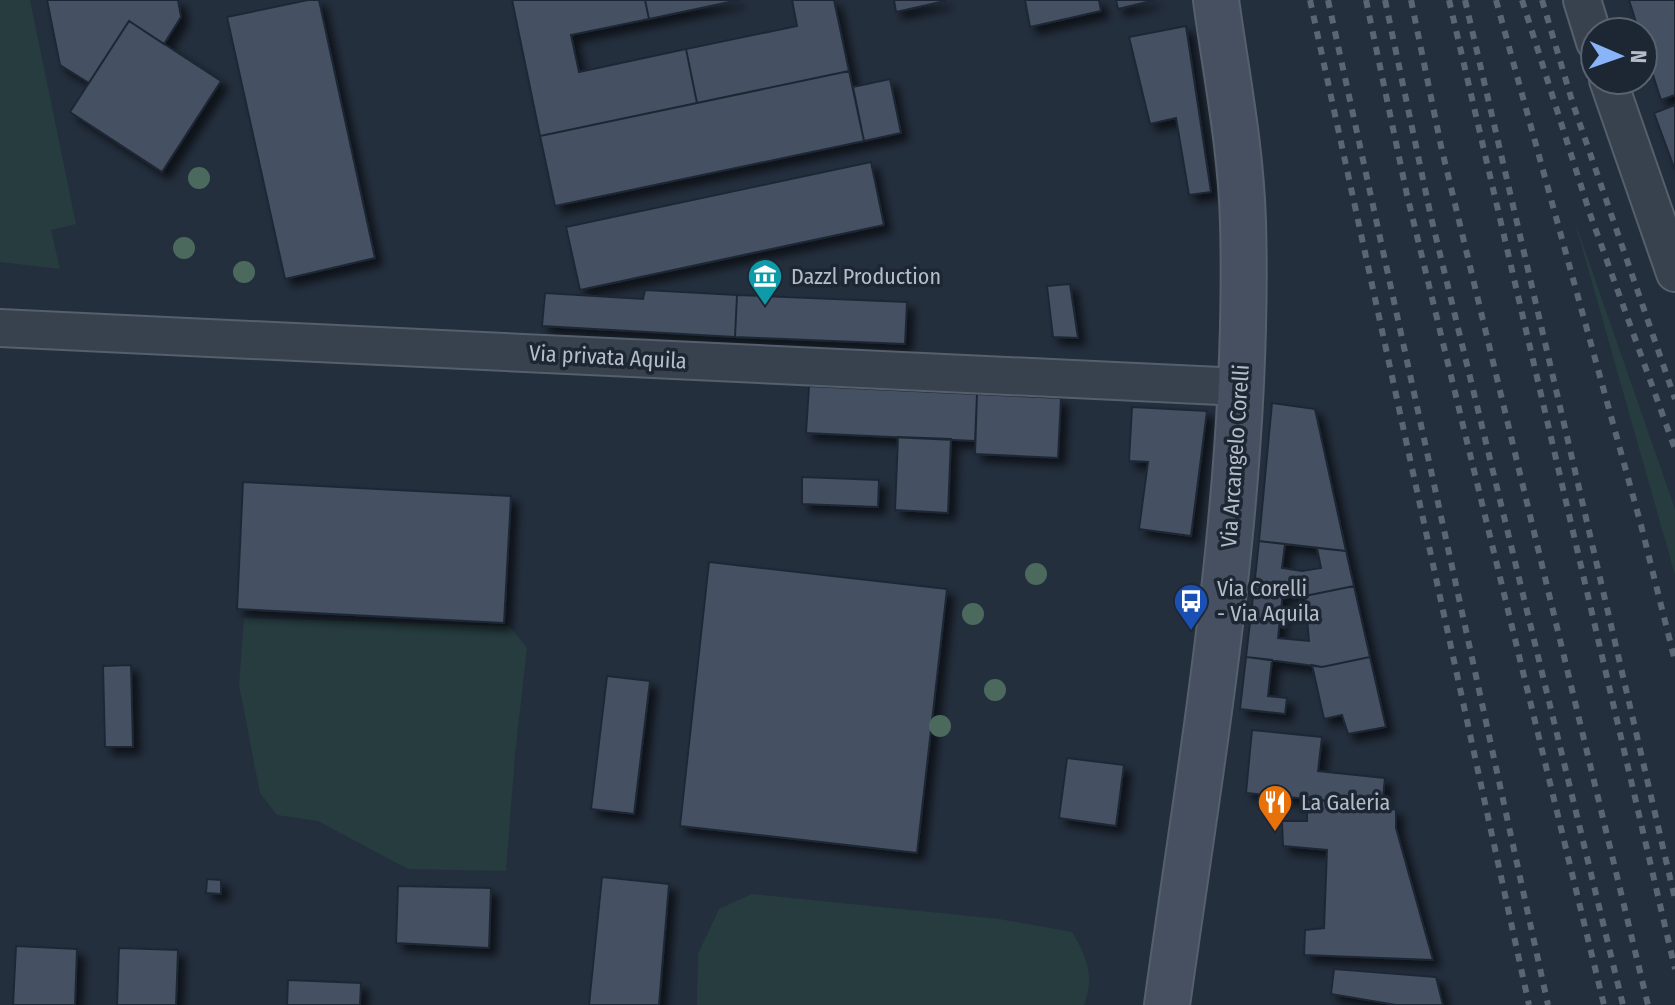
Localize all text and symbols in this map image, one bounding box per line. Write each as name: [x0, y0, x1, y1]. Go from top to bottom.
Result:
north arrow: [1579, 16, 1659, 96]
text: N: [1625, 50, 1652, 64]
museum icon: Dazzl Production: [746, 257, 784, 307]
place label: Dazzl Production: [791, 263, 941, 290]
street label: Via privata Aquila: [529, 339, 687, 375]
street label: Via Arcangelo Corelli: [1215, 363, 1255, 549]
place label: Via Corelli - Via Aquila: [1217, 575, 1320, 627]
bus stop icon: Via Corelli - Via Aquila: [1172, 582, 1210, 632]
restaurant icon: La Galeria: [1256, 783, 1294, 833]
place label: La Galeria: [1301, 789, 1390, 816]

